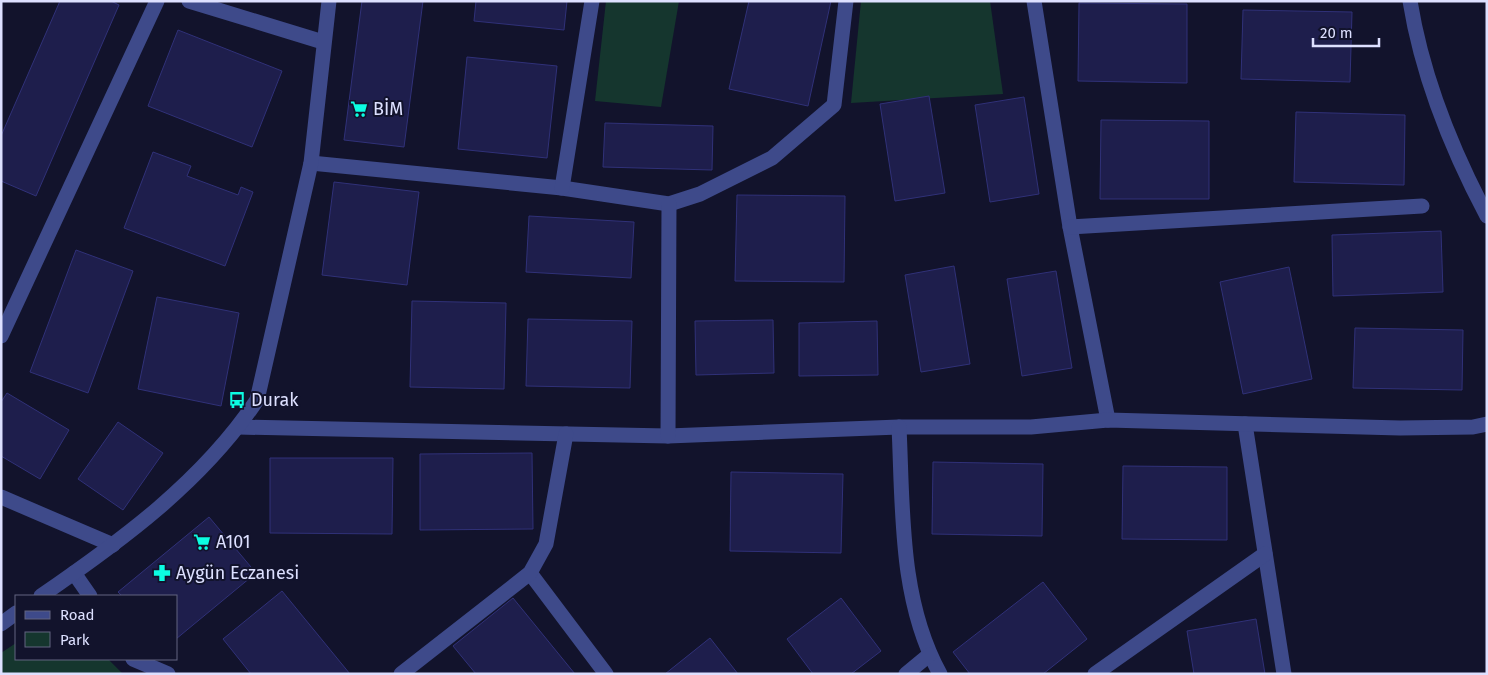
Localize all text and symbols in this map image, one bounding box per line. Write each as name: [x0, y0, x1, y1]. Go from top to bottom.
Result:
scale bar: [1313, 15, 1379, 47]
text: 20 m: [1320, 24, 1353, 42]
place label: BİM: [373, 98, 403, 120]
supermarket icon: BİM: [349, 99, 369, 119]
place label: Durak: [251, 389, 299, 411]
bus stop icon: Durak: [227, 390, 247, 410]
place label: A101: [216, 531, 251, 553]
supermarket icon: A101: [192, 532, 212, 552]
place label: Aygün Eczanesi: [176, 562, 299, 584]
pharmacy icon: Aygün Eczanesi: [152, 563, 172, 583]
legend: [15, 595, 178, 660]
text: Road: [60, 606, 95, 624]
text: Park: [60, 631, 90, 649]

